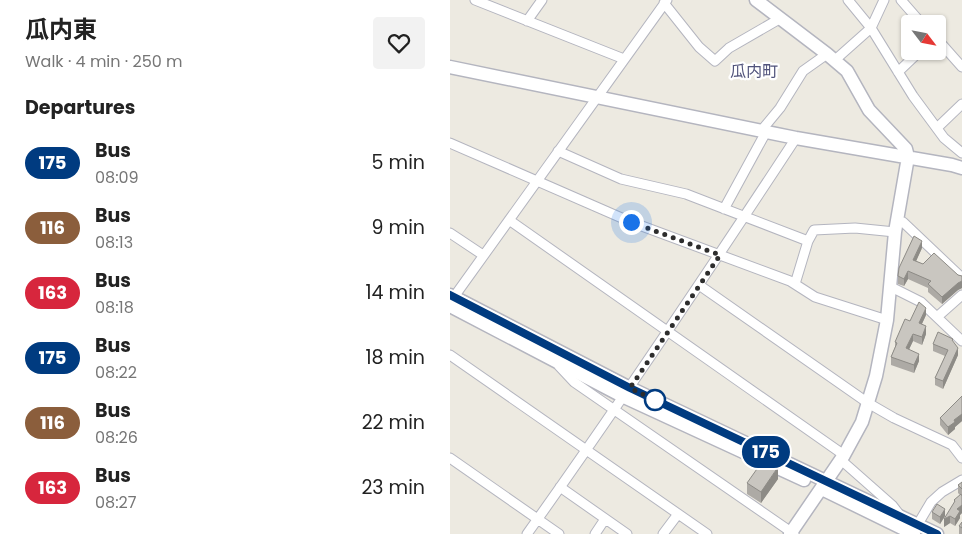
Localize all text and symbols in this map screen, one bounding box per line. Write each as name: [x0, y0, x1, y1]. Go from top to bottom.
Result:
text: 瓜内東: [25, 13, 97, 46]
north arrow: [901, 15, 946, 60]
map controls: [901, 15, 946, 60]
button: heart: [373, 17, 425, 69]
text: Walk · 4 min · 250 m: [25, 50, 183, 73]
district label: 瓜内町: [730, 60, 778, 83]
text: Departures: [25, 94, 135, 121]
text: Bus: [95, 137, 131, 164]
text: 5 min: [372, 149, 425, 176]
text: 175: [38, 150, 67, 175]
text: 08:09: [95, 166, 139, 189]
text: Bus: [95, 202, 131, 229]
your location: [619, 210, 644, 235]
text: 9 min: [372, 214, 425, 241]
text: 116: [40, 215, 65, 240]
text: 08:13: [95, 231, 133, 254]
text: Bus: [95, 267, 131, 294]
text: 14 min: [365, 279, 425, 306]
text: 163: [38, 280, 67, 305]
text: 08:18: [95, 296, 134, 319]
text: Bus: [95, 332, 131, 359]
text: 18 min: [365, 344, 425, 371]
text: 175: [38, 345, 67, 370]
text: 08:22: [95, 361, 137, 384]
unlabelled marker: [644, 389, 666, 411]
text: Bus: [95, 397, 131, 424]
text: 22 min: [362, 409, 425, 436]
text: 116: [40, 410, 65, 435]
text: 08:26: [95, 426, 138, 449]
line badge: 175: [737, 436, 795, 468]
text: 175: [752, 439, 780, 464]
text: Bus: [95, 462, 131, 489]
text: 23 min: [361, 474, 425, 501]
text: 163: [38, 475, 67, 500]
text: 08:27: [95, 491, 137, 514]

